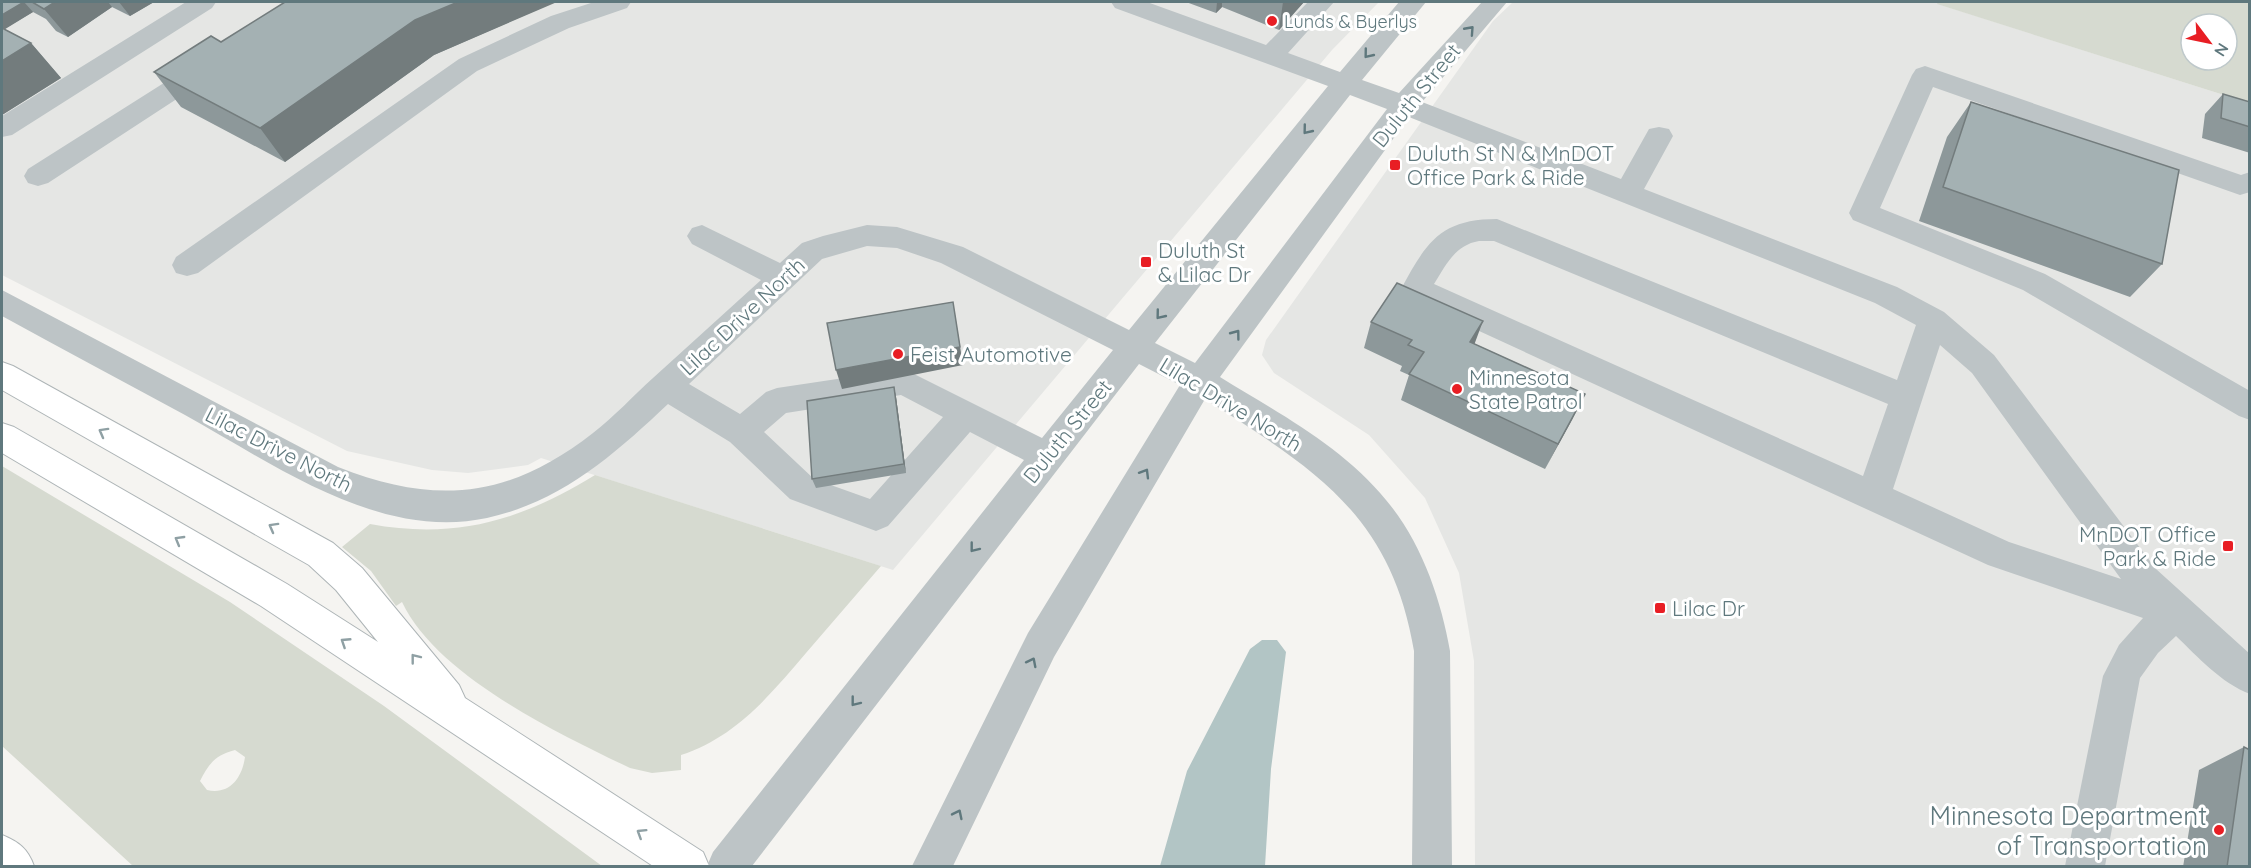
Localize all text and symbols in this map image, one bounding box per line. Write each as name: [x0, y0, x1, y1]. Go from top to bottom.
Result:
place label: Lunds & Byerlys: [1284, 10, 1417, 33]
north arrow: [2179, 12, 2239, 72]
marker: Lunds & Byerlys: [1265, 14, 1279, 28]
one-way arrow: [1463, 26, 1474, 36]
street label: Duluth Street: [1366, 38, 1466, 152]
text: N: [2210, 40, 2233, 60]
one-way arrow: [1365, 48, 1376, 59]
one-way arrow: [1304, 123, 1315, 134]
place label: Duluth St N & MnDOT Office Park & Ride: [1407, 140, 1614, 190]
marker: Duluth St N & MnDOT Office Park & Ride: [1388, 158, 1402, 172]
place label: Duluth St & Lilac Dr: [1158, 237, 1251, 287]
street label: Lilac Drive North: [674, 252, 810, 380]
marker: Duluth St & Lilac Dr: [1139, 255, 1153, 269]
one-way arrow: [1156, 308, 1167, 319]
one-way arrow: [1228, 330, 1239, 341]
place label: Feist Automotive: [910, 341, 1072, 367]
marker: Feist Automotive: [891, 347, 905, 361]
street label: Lilac Drive North: [1155, 351, 1307, 457]
place label: Minnesota State Patrol: [1469, 364, 1583, 414]
street label: Duluth Street: [1017, 374, 1117, 488]
marker: Minnesota State Patrol: [1450, 382, 1464, 396]
street label: Lilac Drive North: [201, 401, 357, 497]
one-way arrow: [99, 428, 109, 439]
one-way arrow: [1138, 469, 1149, 479]
place label: MnDOT Office Park & Ride: [2079, 521, 2216, 571]
one-way arrow: [269, 523, 280, 534]
one-way arrow: [175, 536, 185, 548]
marker: MnDOT Office Park & Ride: [2221, 539, 2235, 553]
one-way arrow: [971, 541, 982, 552]
place label: Lilac Dr: [1672, 595, 1745, 621]
marker: Lilac Dr: [1653, 601, 1667, 615]
one-way arrow: [341, 638, 352, 649]
one-way arrow: [411, 654, 422, 665]
one-way arrow: [1025, 658, 1037, 669]
one-way arrow: [851, 695, 862, 706]
place label: Minnesota Department of Transportation: [1929, 799, 2207, 862]
one-way arrow: [950, 809, 962, 820]
marker: Minnesota Department of Transportation: [2212, 823, 2226, 837]
one-way arrow: [637, 829, 647, 841]

